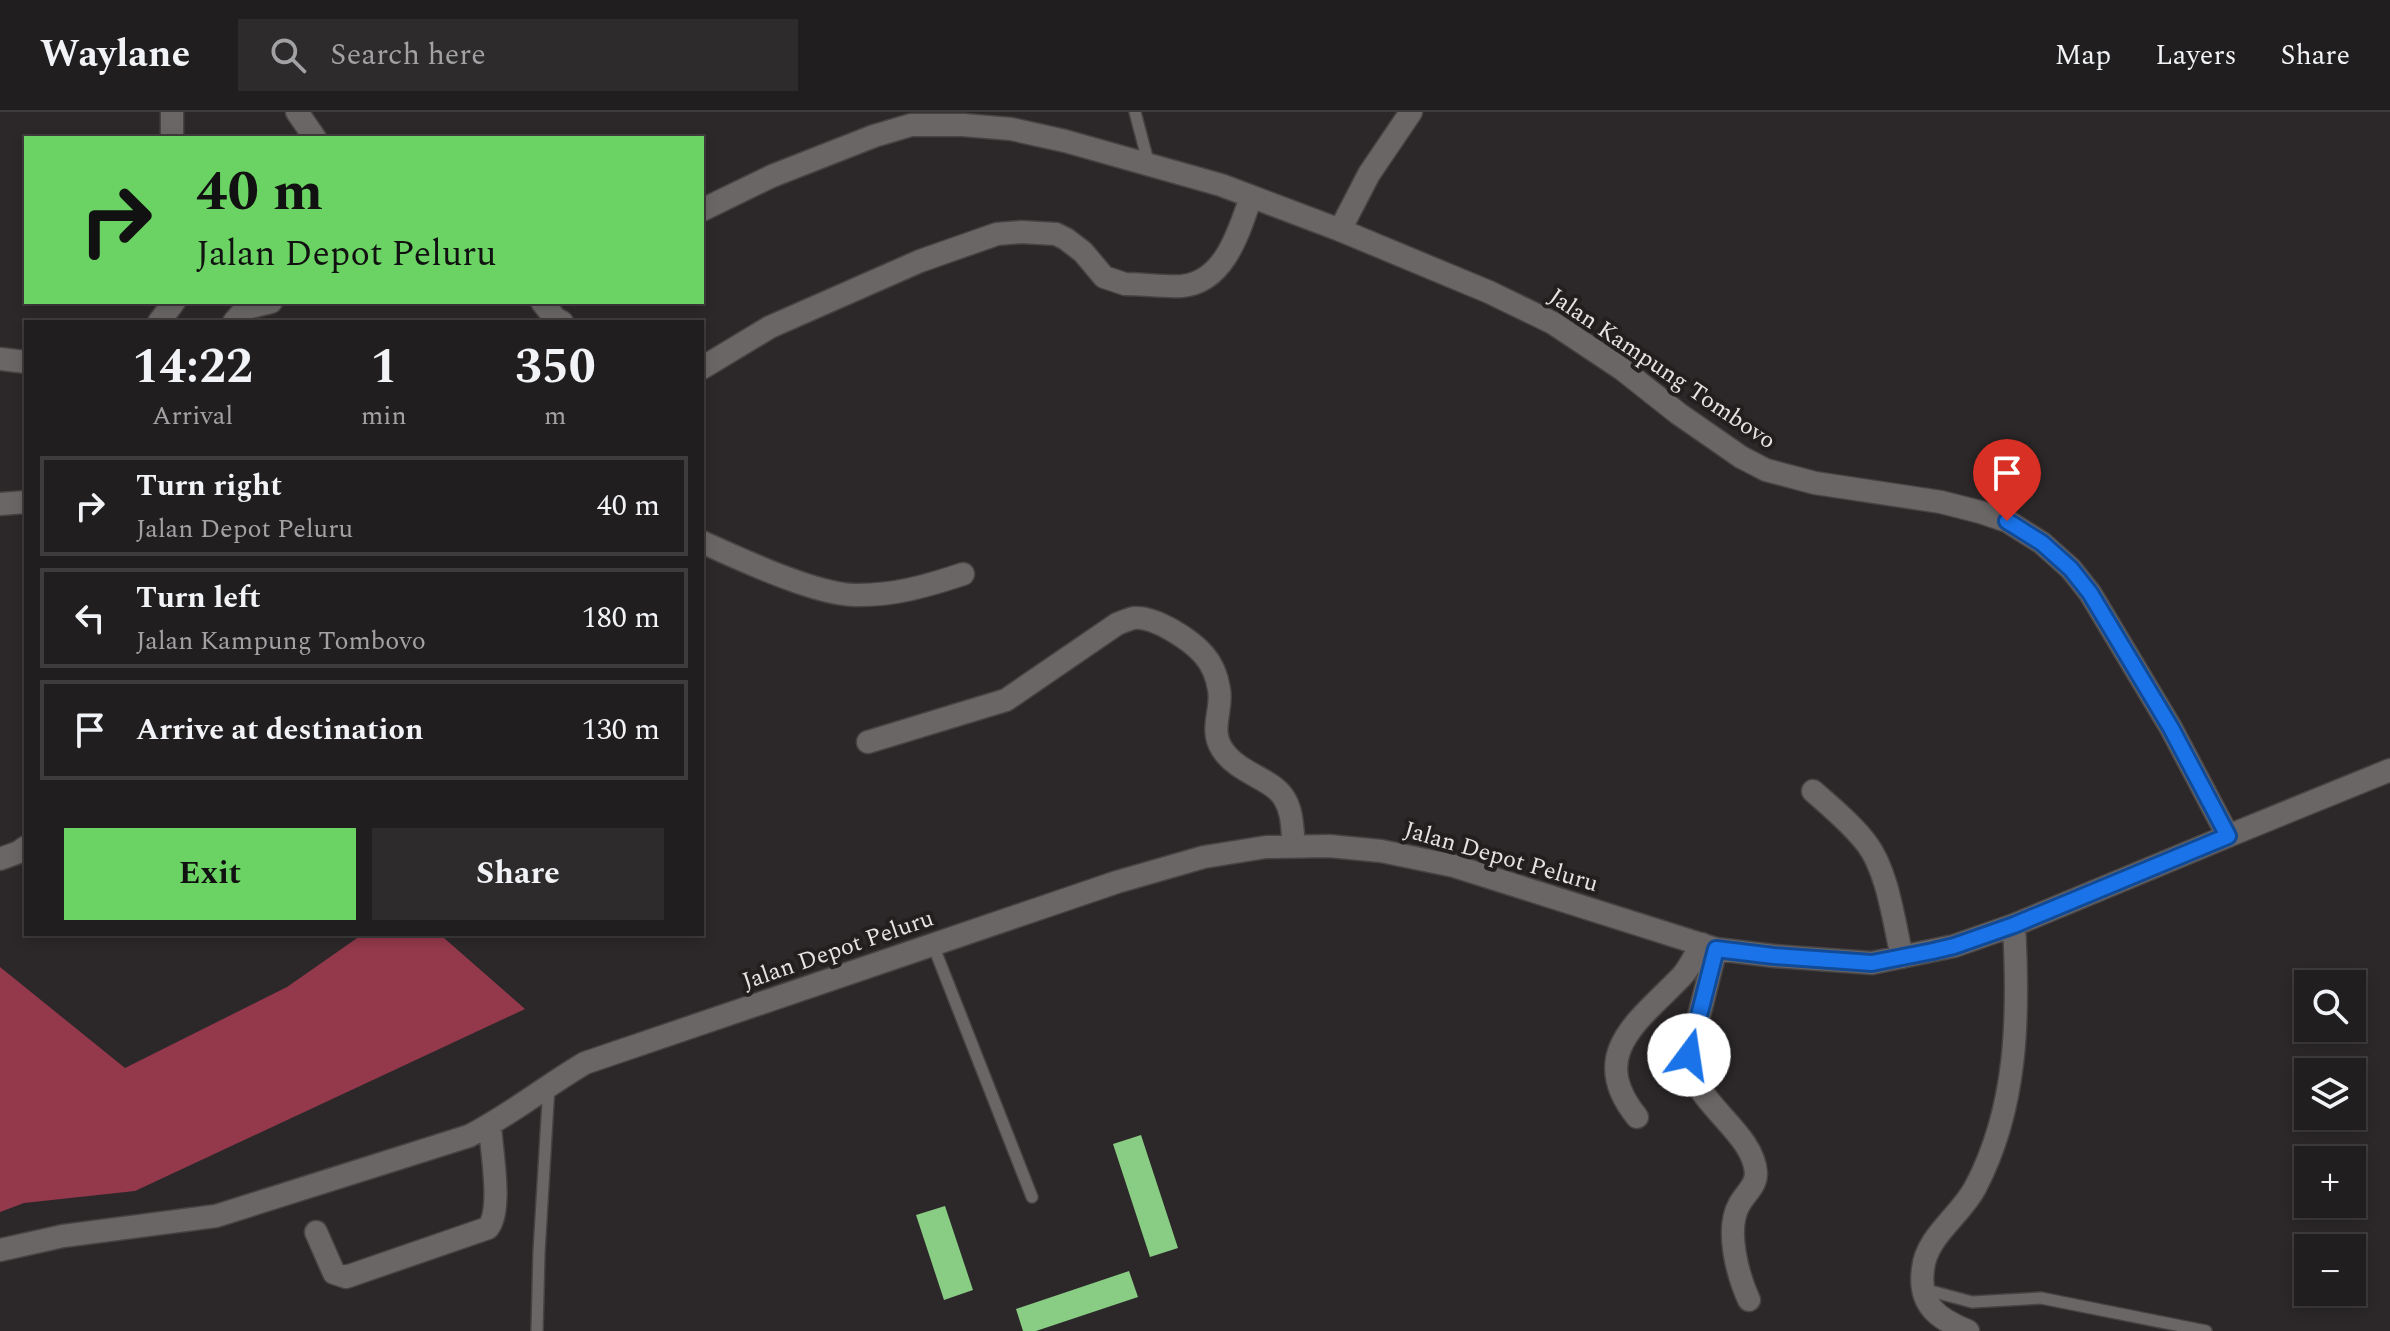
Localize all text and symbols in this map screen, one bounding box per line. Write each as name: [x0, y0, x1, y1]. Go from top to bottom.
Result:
search box: [238, 19, 798, 91]
text: Waylane: [40, 26, 190, 84]
text: Search here: [330, 32, 486, 78]
icon: search: [266, 33, 310, 77]
text: Map: [2055, 34, 2111, 77]
text: Layers: [2155, 34, 2237, 77]
text: Share: [2281, 34, 2350, 77]
text: 40 m: [196, 150, 323, 235]
icon: right: [64, 168, 168, 272]
text: Jalan Depot Peluru: [196, 227, 497, 282]
street label: Jalan Kampung Tombovo: [1541, 279, 1783, 459]
text: 14:22: [132, 331, 253, 404]
text: 1: [370, 331, 397, 404]
text: 350: [515, 331, 596, 404]
text: Arrival: [152, 396, 233, 436]
text: min: [361, 396, 407, 436]
text: m: [544, 396, 566, 436]
pin: [1973, 439, 2041, 521]
icon: arrive: [1985, 451, 2029, 495]
text: Turn right: [136, 463, 282, 509]
text: 40 m: [597, 483, 660, 529]
icon: right: [68, 484, 112, 528]
text: Jalan Depot Peluru: [136, 509, 353, 549]
text: Turn left: [136, 575, 261, 621]
text: 180 m: [582, 595, 660, 641]
icon: left: [68, 596, 112, 640]
text: Jalan Kampung Tombovo: [136, 621, 426, 661]
text: Arrive at destination: [136, 707, 423, 753]
text: 130 m: [582, 707, 660, 753]
icon: arrive: [68, 708, 112, 752]
street label: Jalan Depot Peluru: [1400, 812, 1602, 902]
button: Exit: [64, 828, 356, 920]
button: Share: [372, 828, 664, 920]
street label: Jalan Depot Peluru: [737, 900, 939, 1000]
map controls: [2294, 970, 2366, 1306]
button: search: [2294, 970, 2366, 1042]
position arrow: [1647, 1013, 1731, 1097]
button: layers: [2294, 1058, 2366, 1130]
button: +: [2294, 1146, 2366, 1218]
button: −: [2294, 1234, 2366, 1306]

